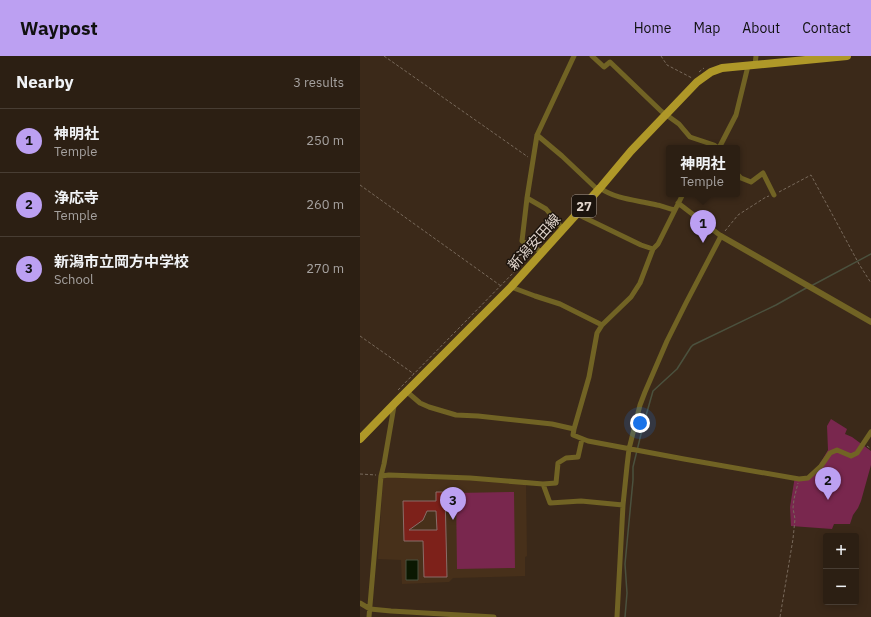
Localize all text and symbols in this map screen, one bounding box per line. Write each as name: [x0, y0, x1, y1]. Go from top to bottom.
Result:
text: Waypost: [20, 16, 98, 40]
text: Home: [634, 19, 671, 37]
text: Map: [693, 19, 720, 37]
text: About: [742, 19, 780, 37]
text: Contact: [802, 19, 851, 37]
text: Nearby: [16, 71, 74, 93]
text: 3 results: [293, 74, 344, 91]
text: 神明社: [54, 124, 99, 143]
text: 1: [25, 132, 33, 149]
text: 250 m: [306, 132, 344, 149]
text: Temple: [54, 143, 97, 160]
popup: [666, 145, 740, 197]
text: 神明社: [680, 154, 726, 173]
text: Temple: [680, 173, 724, 190]
text: 浄応寺: [54, 188, 99, 207]
road number: 27: [572, 195, 596, 217]
text: 2: [25, 196, 33, 213]
text: 260 m: [306, 196, 344, 213]
text: Temple: [54, 207, 97, 224]
street label: 新潟安田線: [504, 210, 564, 274]
pin: 1: [690, 210, 716, 243]
text: 新潟市立岡方中学校: [54, 252, 189, 271]
text: 3: [25, 260, 33, 277]
text: 270 m: [306, 260, 344, 277]
text: School: [54, 271, 94, 288]
your location: [630, 413, 650, 433]
pin: 2: [815, 467, 841, 500]
pin: 3: [440, 487, 466, 520]
map controls: [823, 533, 859, 605]
button: +: [823, 533, 859, 569]
button: −: [823, 569, 859, 605]

